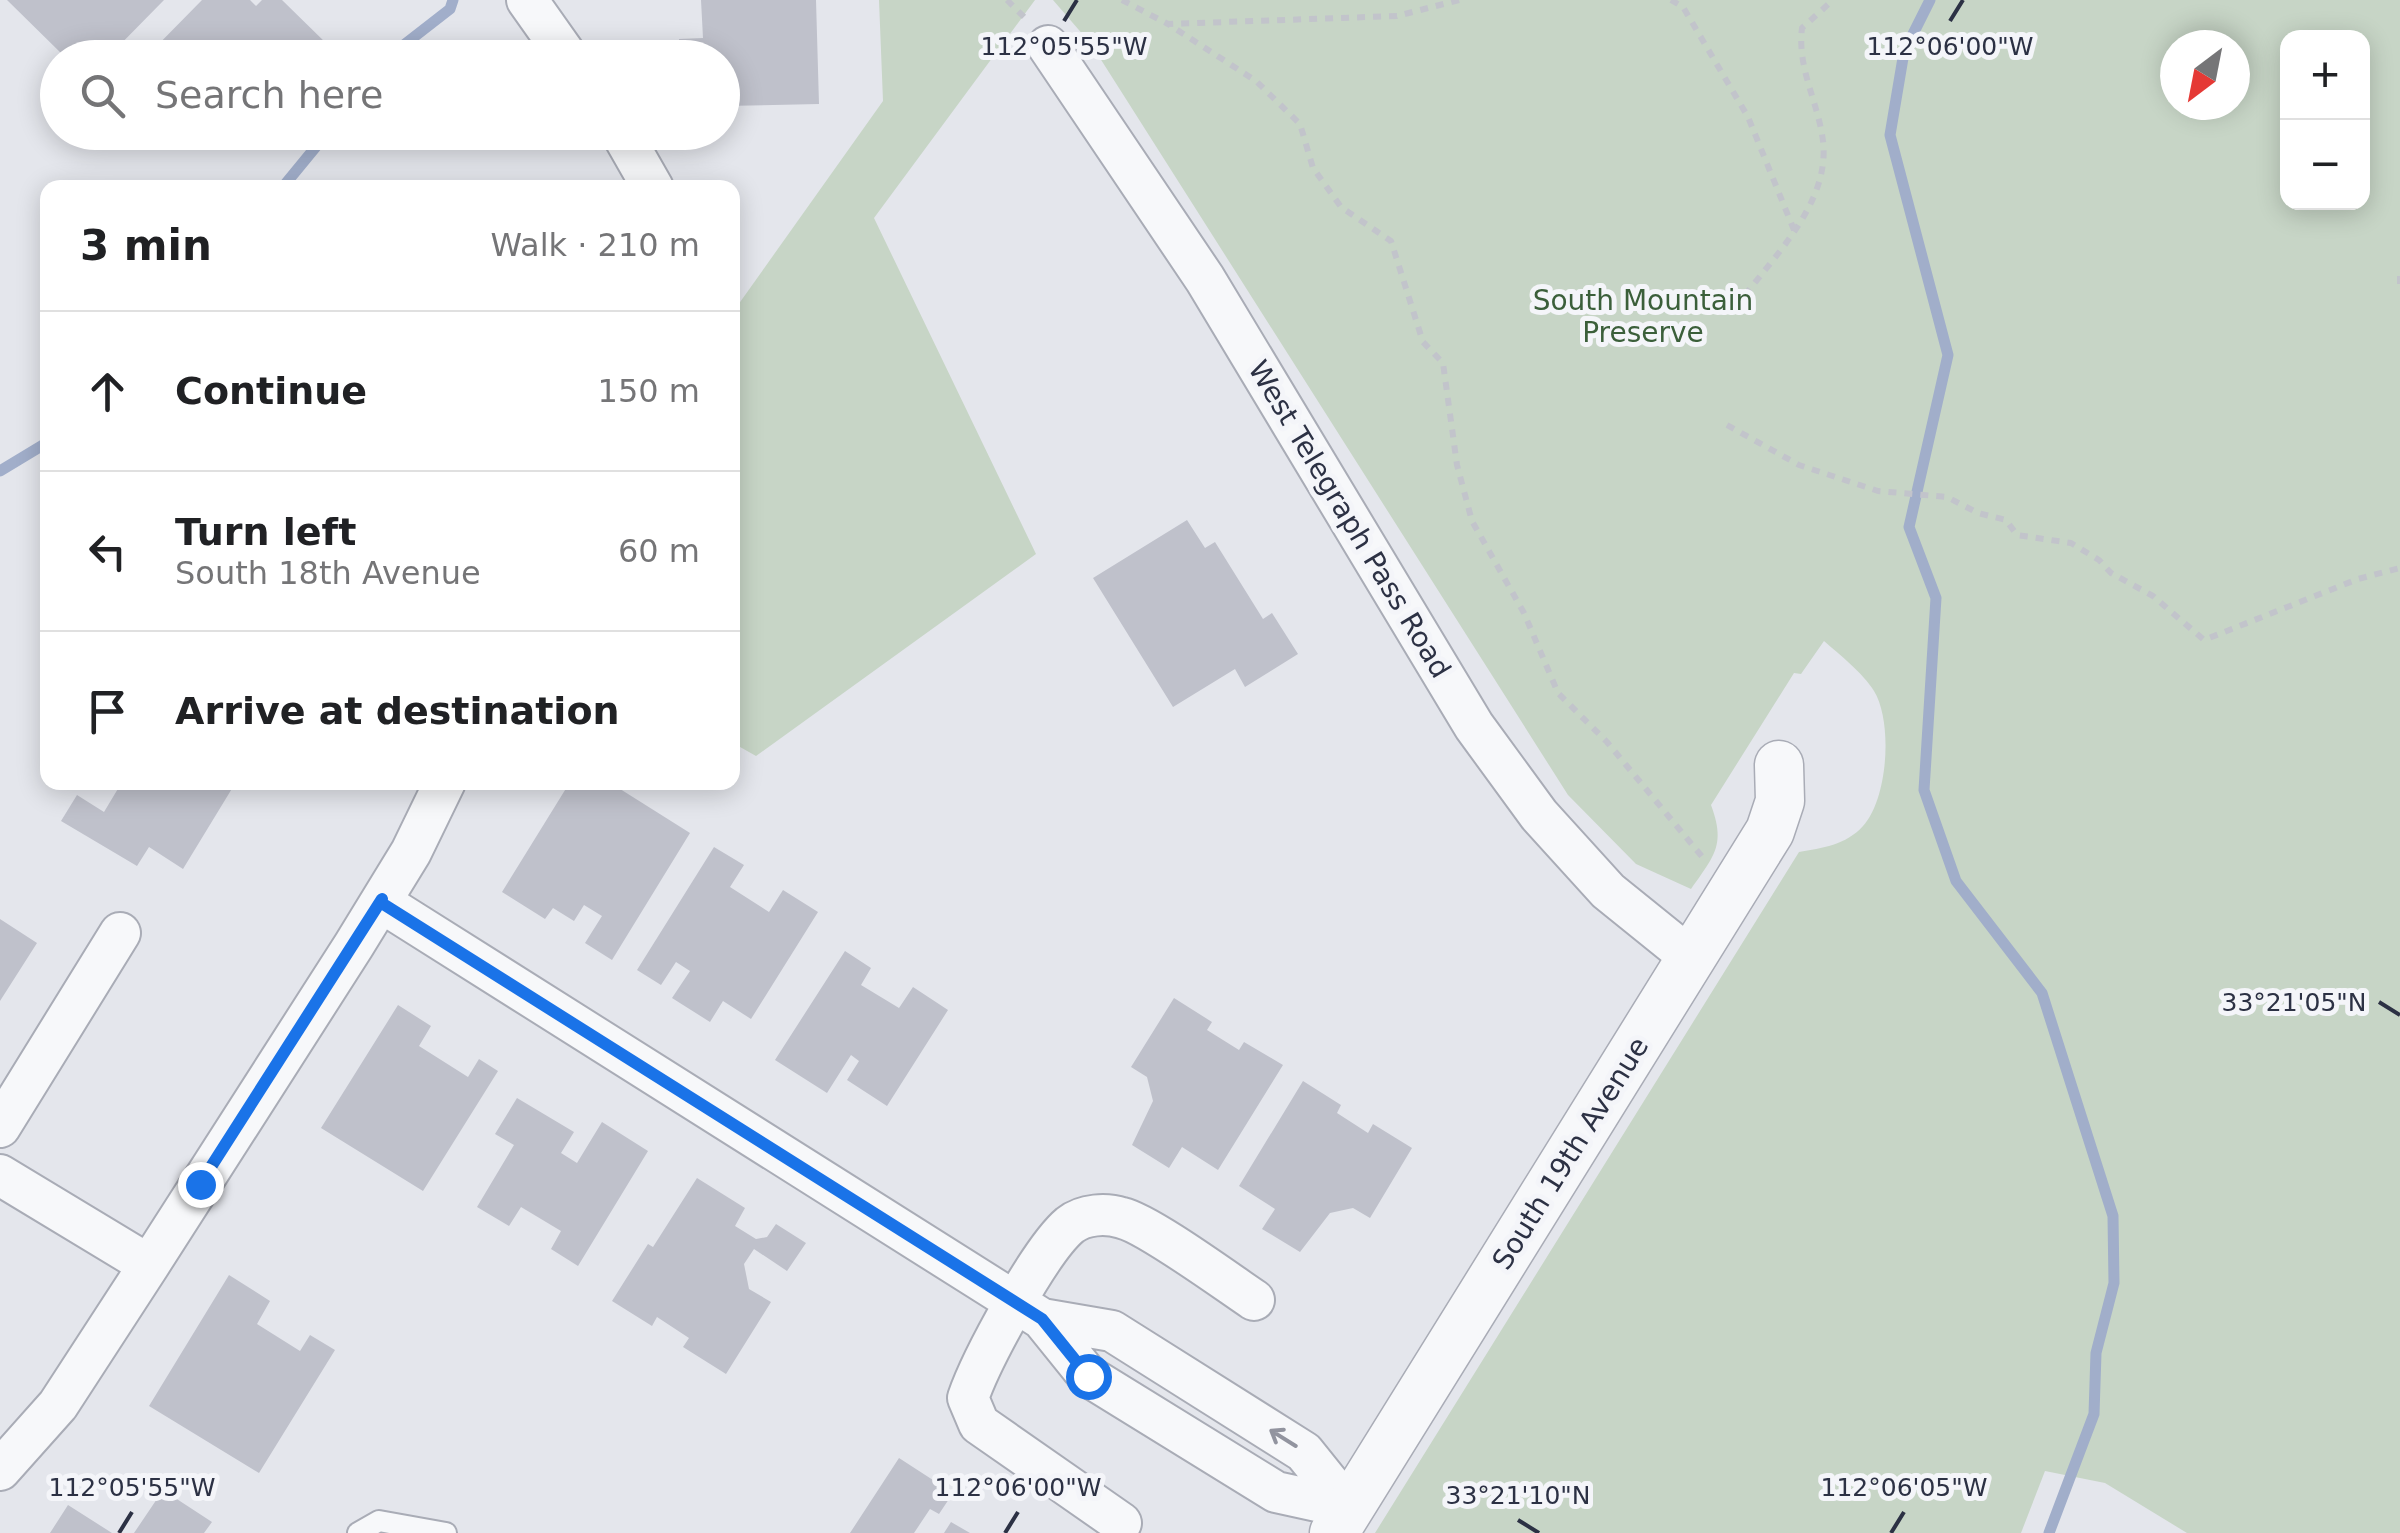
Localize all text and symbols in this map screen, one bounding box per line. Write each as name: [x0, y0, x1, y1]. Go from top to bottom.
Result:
north arrow: [2160, 30, 2250, 120]
map controls: [2280, 30, 2370, 210]
button: +: [2280, 30, 2370, 120]
text: 112°05'55"W: [981, 32, 1147, 61]
text: 112°06'00"W: [1867, 32, 2033, 61]
search box: [40, 40, 740, 150]
icon: search: [75, 68, 130, 123]
text: Search here: [155, 73, 383, 117]
button: −: [2280, 120, 2370, 210]
text: 3 min: [80, 221, 212, 270]
text: Walk · 210 m: [490, 226, 700, 264]
park label: South Mountain Preserve: [1533, 284, 1753, 349]
street label: West Telegraph Pass Road: [1242, 355, 1458, 684]
icon: ahead: [80, 364, 135, 419]
text: Continue: [175, 369, 367, 413]
text: 150 m: [598, 372, 700, 410]
text: Turn left: [175, 510, 356, 554]
icon: left: [80, 524, 135, 579]
text: 60 m: [618, 532, 700, 570]
text: South 18th Avenue: [175, 554, 481, 592]
icon: arrive: [80, 684, 135, 739]
text: Arrive at destination: [175, 689, 620, 733]
text: 33°21'05"N: [2221, 988, 2367, 1017]
street label: South 19th Avenue: [1486, 1031, 1655, 1275]
route end: [178, 1162, 224, 1208]
route start: [1066, 1354, 1112, 1400]
one-way arrow: [1269, 1428, 1298, 1449]
text: 112°05'55"W: [49, 1473, 215, 1502]
text: 112°06'00"W: [935, 1473, 1101, 1502]
text: 112°06'05"W: [1821, 1473, 1987, 1502]
text: 33°21'10"N: [1445, 1481, 1591, 1510]

